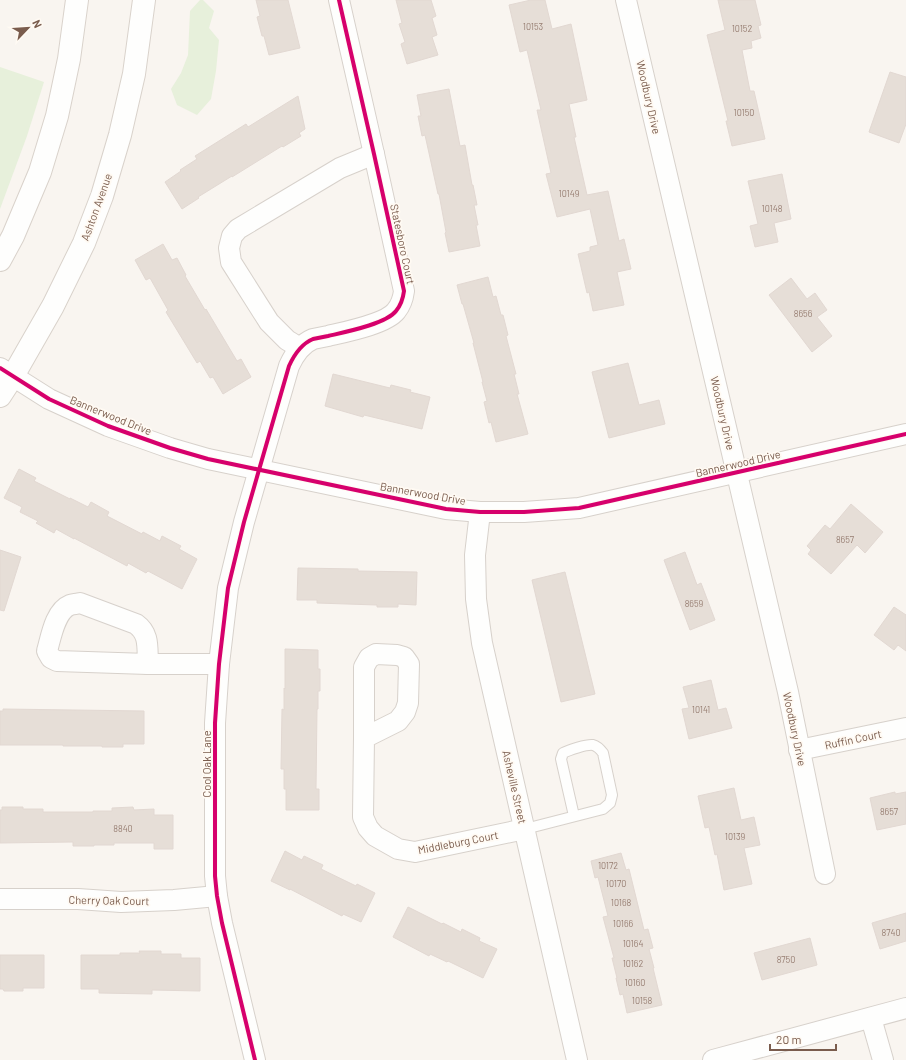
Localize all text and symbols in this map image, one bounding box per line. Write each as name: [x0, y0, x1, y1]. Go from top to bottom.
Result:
north arrow: [8, 8, 48, 48]
text: N: [30, 17, 45, 30]
house number: 10153: [523, 21, 544, 32]
house number: 10152: [732, 23, 752, 34]
street label: Woodbury Drive: [634, 59, 664, 135]
house number: 10150: [734, 107, 754, 118]
street label: Ashton Avenue: [78, 171, 114, 243]
house number: 10149: [559, 188, 580, 199]
street label: Statesboro Court: [388, 203, 418, 285]
house number: 10148: [762, 203, 783, 214]
house number: 8656: [794, 308, 813, 319]
street label: Woodbury Drive: [708, 375, 738, 451]
street label: Bannerwood Drive: [68, 393, 154, 437]
street label: Bannerwood Drive: [694, 447, 782, 479]
street label: Bannerwood Drive: [379, 479, 467, 507]
house number: 8657: [836, 534, 855, 545]
house number: 8659: [685, 598, 704, 609]
street label: Woodbury Drive: [781, 691, 809, 767]
house number: 10141: [692, 704, 710, 715]
street label: Ruffin Court: [823, 727, 883, 751]
street label: Cool Oak Lane: [200, 730, 213, 798]
street label: Asheville Street: [500, 749, 530, 825]
house number: 8657: [880, 806, 899, 817]
house number: 8840: [113, 823, 133, 834]
street label: Middleburg Court: [417, 828, 499, 856]
house number: 10139: [725, 831, 746, 842]
house number: 10172: [598, 860, 618, 871]
house number: 10170: [606, 878, 626, 889]
street label: Cherry Oak Court: [68, 893, 150, 907]
house number: 10168: [611, 897, 632, 908]
house number: 10166: [613, 918, 634, 929]
house number: 8740: [882, 927, 901, 938]
house number: 10164: [623, 938, 643, 949]
house number: 8750: [777, 954, 795, 965]
house number: 10162: [623, 958, 643, 969]
house number: 10160: [625, 977, 645, 988]
house number: 10158: [632, 995, 653, 1006]
scale bar: [770, 1026, 836, 1052]
text: 20 m: [776, 1032, 802, 1046]

